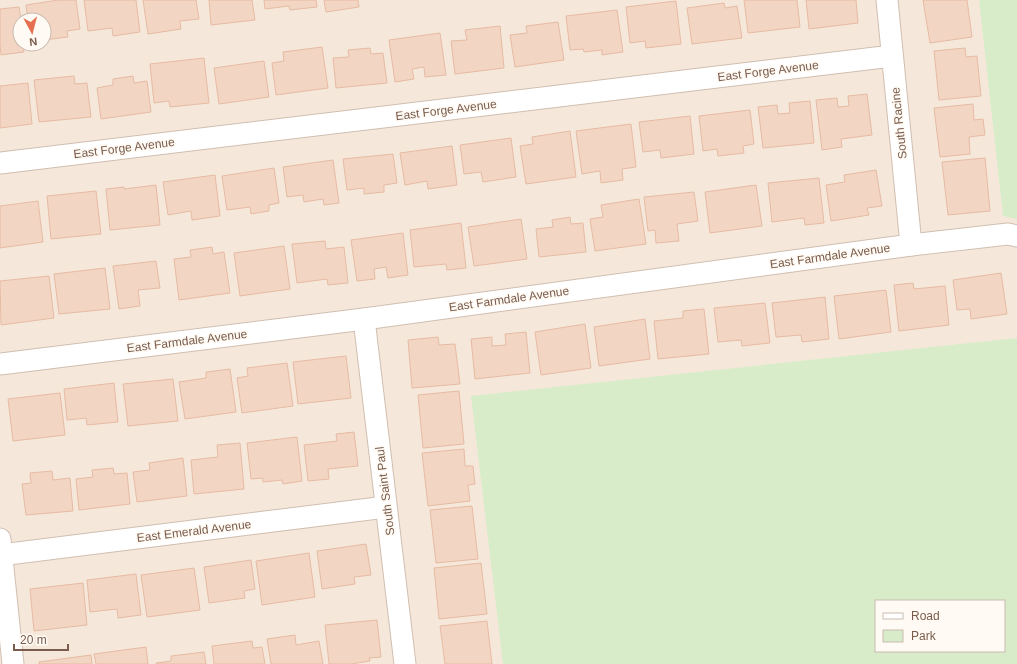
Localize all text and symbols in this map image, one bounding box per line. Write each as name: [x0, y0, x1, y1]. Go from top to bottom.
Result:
north arrow: [12, 12, 52, 52]
text: N: [28, 35, 38, 48]
street label: East Forge Avenue: [717, 58, 820, 84]
street label: South Racine: [888, 86, 910, 160]
street label: East Forge Avenue: [395, 97, 498, 123]
street label: East Forge Avenue: [73, 135, 176, 161]
street label: East Farmdale Avenue: [769, 241, 891, 271]
street label: East Farmdale Avenue: [448, 284, 570, 314]
street label: East Farmdale Avenue: [126, 327, 248, 355]
street label: South Saint Paul: [373, 446, 397, 536]
street label: East Emerald Avenue: [136, 517, 252, 545]
legend: [875, 600, 1005, 652]
text: Road: [911, 609, 940, 623]
scale bar: [14, 626, 68, 652]
text: Park: [911, 629, 937, 643]
text: 20 m: [20, 633, 47, 647]

